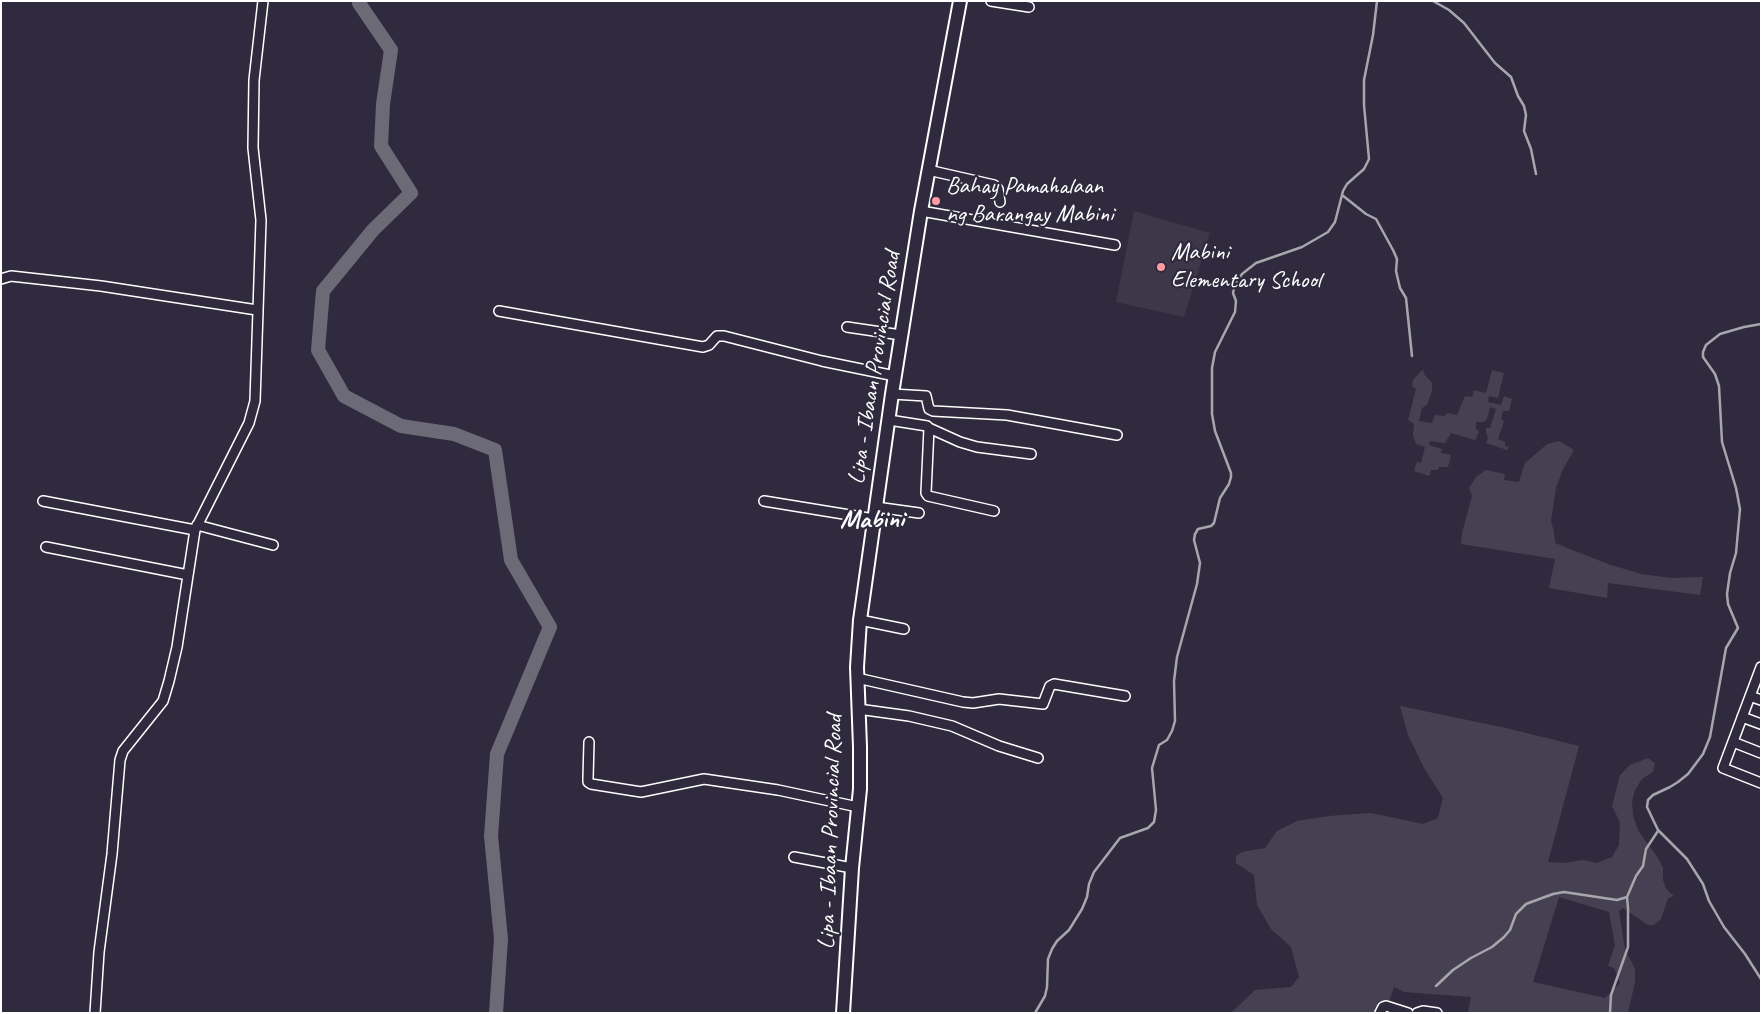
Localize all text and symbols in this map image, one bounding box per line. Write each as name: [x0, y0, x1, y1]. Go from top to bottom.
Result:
place label: Bahay Pamahalaan ng Barangay Mabini: [946, 173, 1113, 229]
marker: Bahay Pamahalaan ng Barangay Mabini: [930, 195, 942, 207]
place label: Mabini Elementary School: [1171, 239, 1321, 295]
street label: Lipa - Ibaan Provincial Road: [842, 250, 908, 486]
marker: Mabini Elementary School: [1155, 261, 1167, 273]
district label: Mabini: [840, 504, 904, 536]
street label: Lipa - Ibaan Provincial Road: [813, 714, 849, 950]

